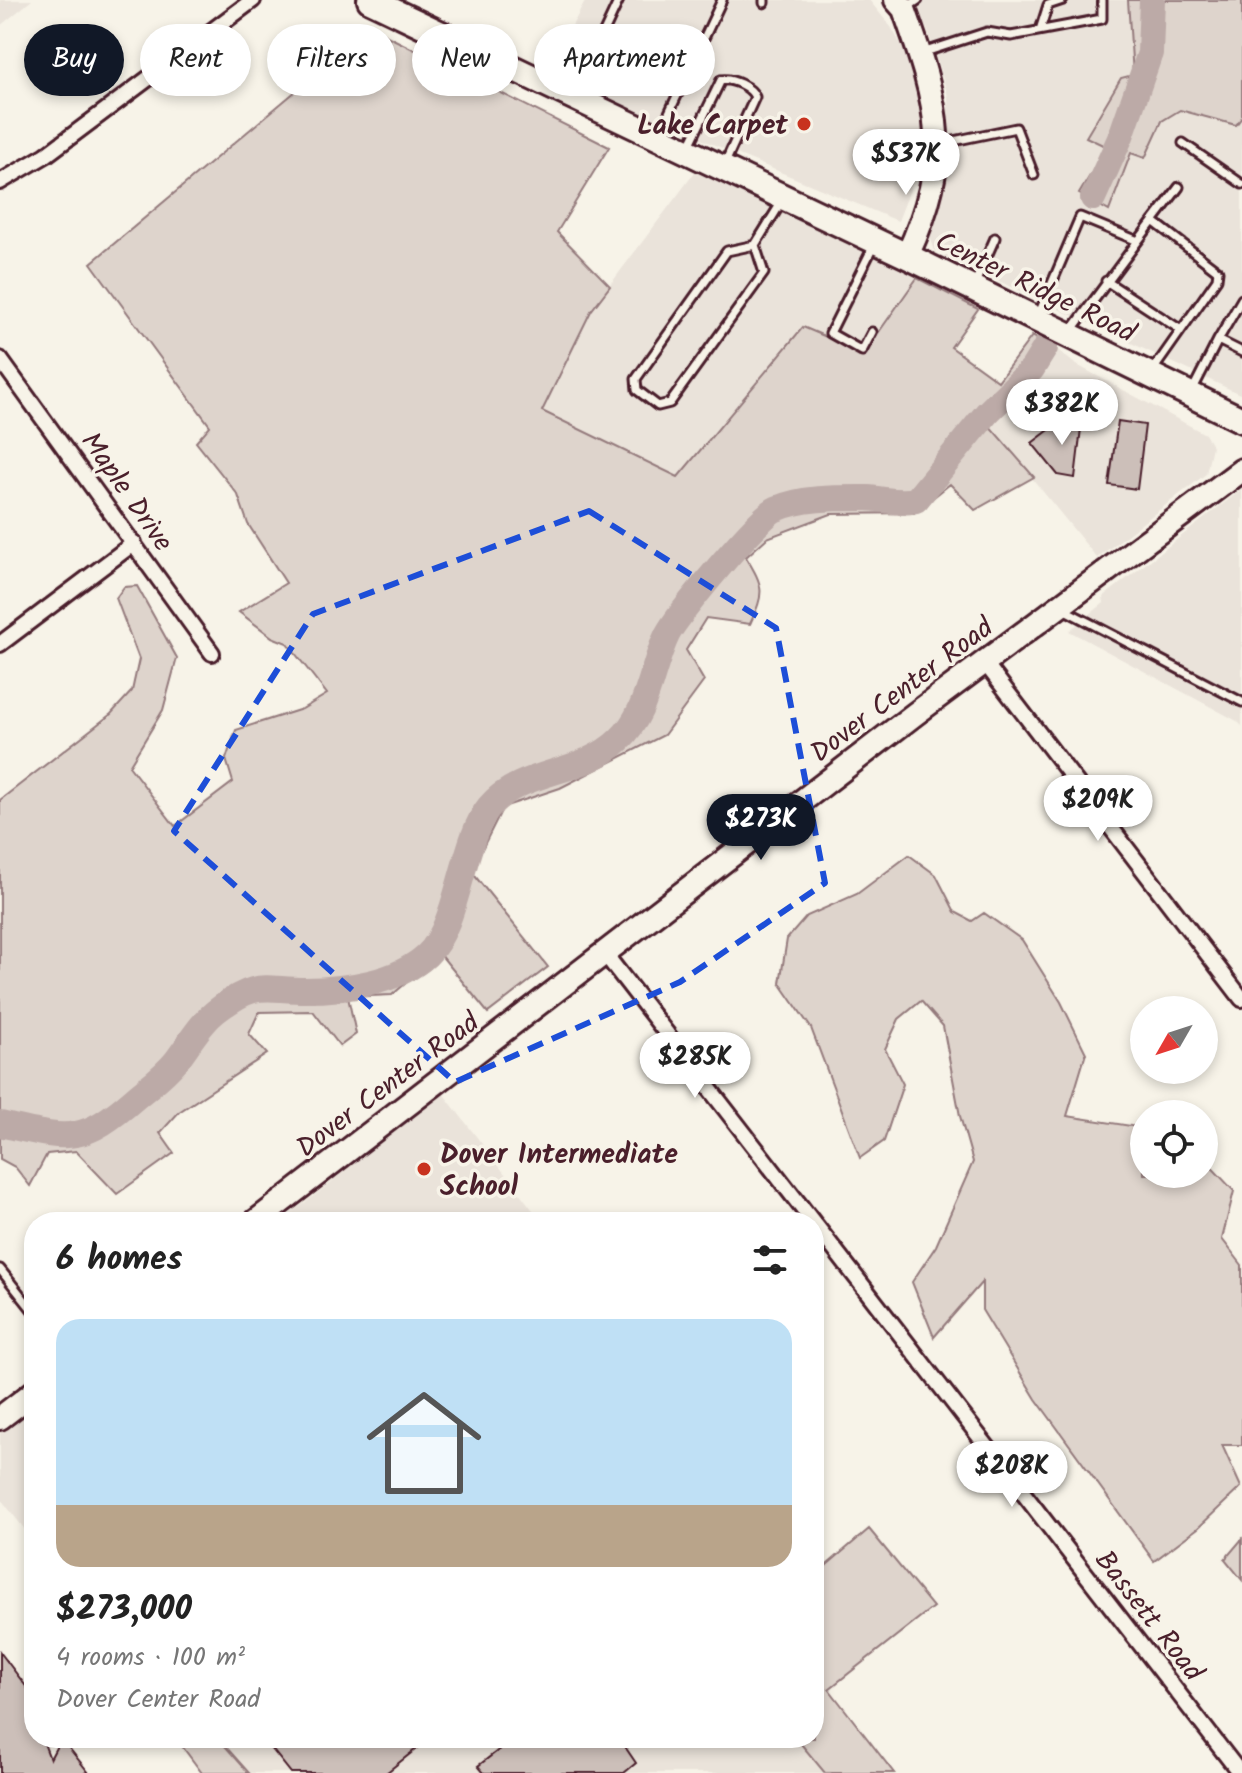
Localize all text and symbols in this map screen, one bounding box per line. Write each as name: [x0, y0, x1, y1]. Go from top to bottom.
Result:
chip: Buy: [24, 24, 124, 96]
chip: Rent: [140, 24, 251, 96]
chip: Filters: [267, 24, 396, 96]
chip: New: [412, 24, 518, 96]
chip: Apartment: [534, 24, 715, 96]
place label: Lake Carpet: [637, 104, 788, 149]
marker: Lake Carpet: [795, 115, 813, 133]
pin: $537K: [850, 129, 962, 197]
text: $537K: [871, 134, 941, 176]
street label: Center Ridge Road: [927, 220, 1144, 357]
pin: $382K: [1006, 379, 1118, 447]
text: $382K: [1024, 384, 1100, 426]
street label: Maple Drive: [68, 423, 184, 562]
street label: Dover Center Road: [801, 606, 1005, 775]
pin: $209K: [1042, 775, 1154, 843]
text: $209K: [1062, 780, 1134, 822]
pin: $273K: [705, 794, 817, 862]
text: $273K: [725, 799, 797, 841]
north arrow: [1130, 996, 1218, 1084]
map controls: [1130, 996, 1218, 1188]
street label: Dover Center Road: [287, 1001, 491, 1170]
pin: $285K: [639, 1032, 751, 1100]
text: $285K: [658, 1037, 732, 1079]
button: locate: [1130, 1100, 1218, 1188]
place label: Dover Intermediate School: [440, 1133, 678, 1210]
marker: Dover Intermediate School: [415, 1160, 433, 1178]
text: 6 homes: [56, 1233, 182, 1287]
icon: filters: [748, 1238, 792, 1282]
icon: home: [352, 1371, 496, 1515]
pin: $208K: [956, 1441, 1068, 1509]
text: $208K: [975, 1446, 1049, 1488]
street label: Bassett Road: [1082, 1541, 1215, 1693]
text: $273,000: [56, 1583, 192, 1637]
text: 4 rooms · 100 m²: [56, 1637, 245, 1679]
text: Dover Center Road: [56, 1679, 260, 1721]

